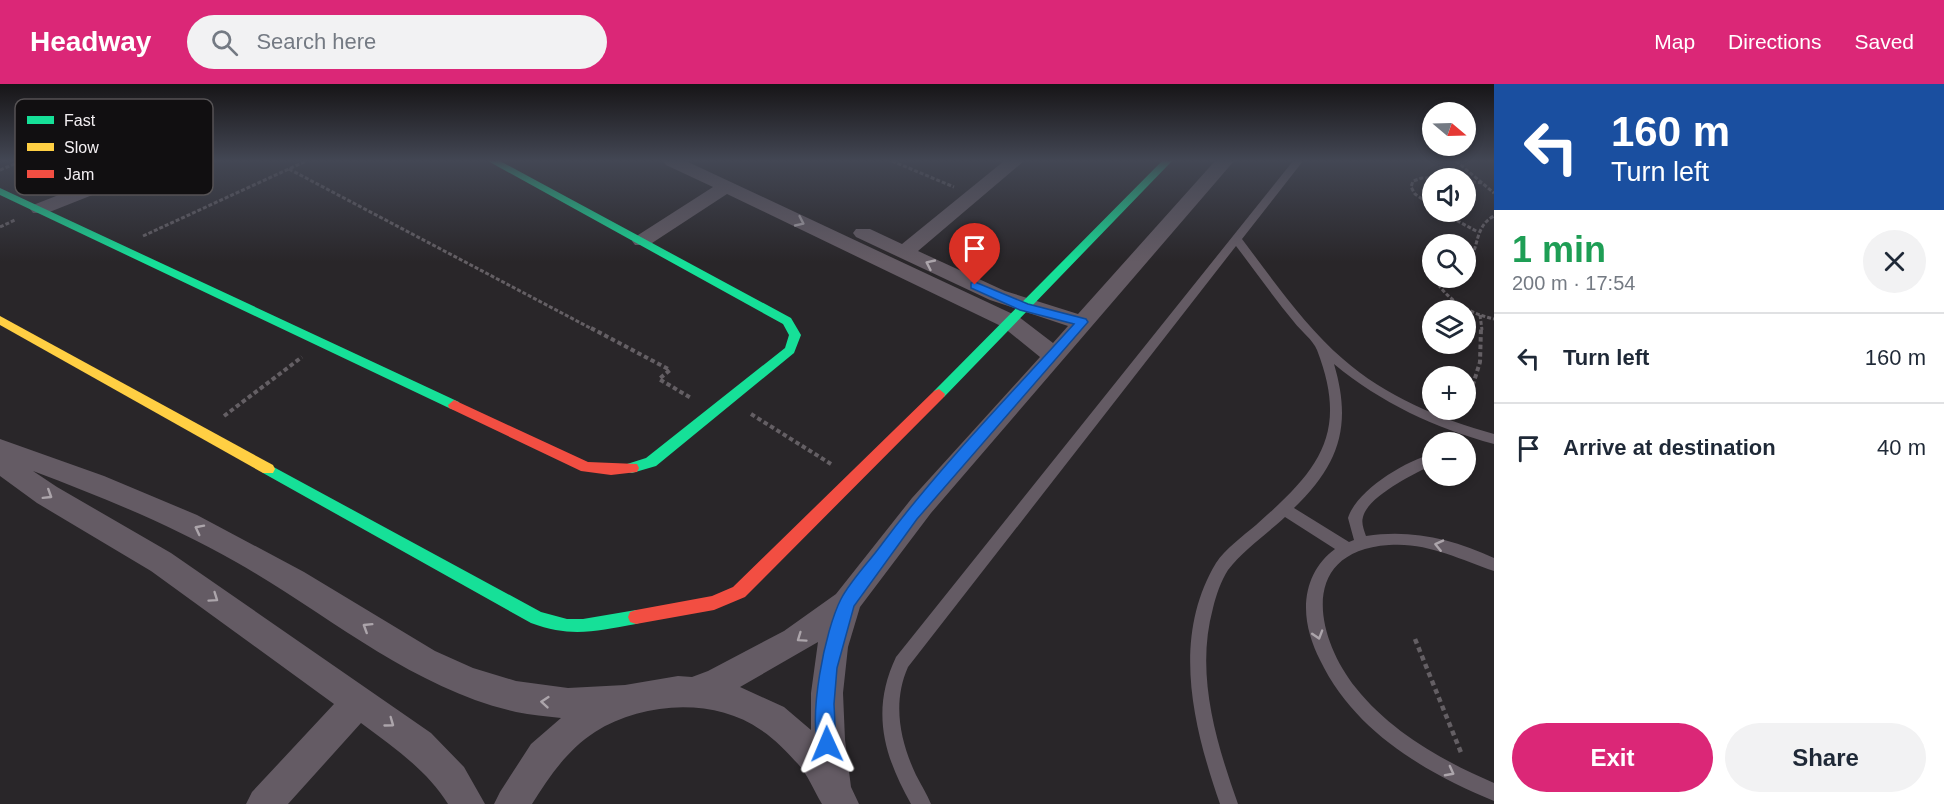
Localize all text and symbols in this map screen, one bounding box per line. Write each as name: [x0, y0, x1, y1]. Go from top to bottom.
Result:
search box: [187, 15, 607, 69]
text: Headway: [30, 26, 151, 57]
icon: search: [208, 26, 241, 59]
text: Search here: [256, 29, 376, 54]
text: Map: [1654, 30, 1695, 53]
text: Directions: [1728, 30, 1821, 53]
text: Saved: [1854, 30, 1914, 53]
legend: [15, 99, 213, 195]
north arrow: [1422, 102, 1476, 156]
map controls: [1422, 102, 1476, 486]
icon: left: [1512, 108, 1590, 186]
text: 160 m: [1611, 108, 1730, 155]
text: Fast: [64, 112, 96, 129]
text: Slow: [64, 139, 99, 156]
text: Turn left: [1611, 157, 1709, 187]
text: Jam: [64, 166, 94, 183]
button: sound: [1422, 168, 1476, 222]
one-way arrow: [794, 215, 805, 227]
pin: [949, 223, 1000, 285]
text: 1 min: [1512, 229, 1606, 270]
button: close: [1863, 230, 1926, 293]
icon: arrive: [958, 232, 991, 265]
button: search: [1422, 234, 1476, 288]
one-way arrow: [925, 259, 936, 271]
text: 200 m · 17:54: [1512, 272, 1635, 294]
button: layers: [1422, 300, 1476, 354]
icon: left: [1512, 342, 1545, 375]
text: Turn left: [1563, 345, 1649, 370]
text: 160 m: [1865, 345, 1926, 370]
button: +: [1422, 366, 1476, 420]
button: −: [1422, 432, 1476, 486]
icon: arrive: [1512, 432, 1545, 465]
text: Arrive at destination: [1563, 435, 1776, 460]
text: 40 m: [1877, 435, 1926, 460]
one-way arrow: [42, 488, 52, 500]
one-way arrow: [194, 524, 205, 536]
one-way arrow: [1434, 539, 1444, 552]
one-way arrow: [207, 591, 218, 602]
one-way arrow: [363, 623, 373, 635]
one-way arrow: [1311, 629, 1323, 640]
one-way arrow: [797, 631, 808, 642]
one-way arrow: [540, 696, 549, 709]
position arrow: [795, 712, 859, 776]
one-way arrow: [383, 716, 394, 727]
button: Exit: [1512, 723, 1713, 792]
button: Share: [1725, 723, 1926, 792]
one-way arrow: [1443, 765, 1454, 776]

